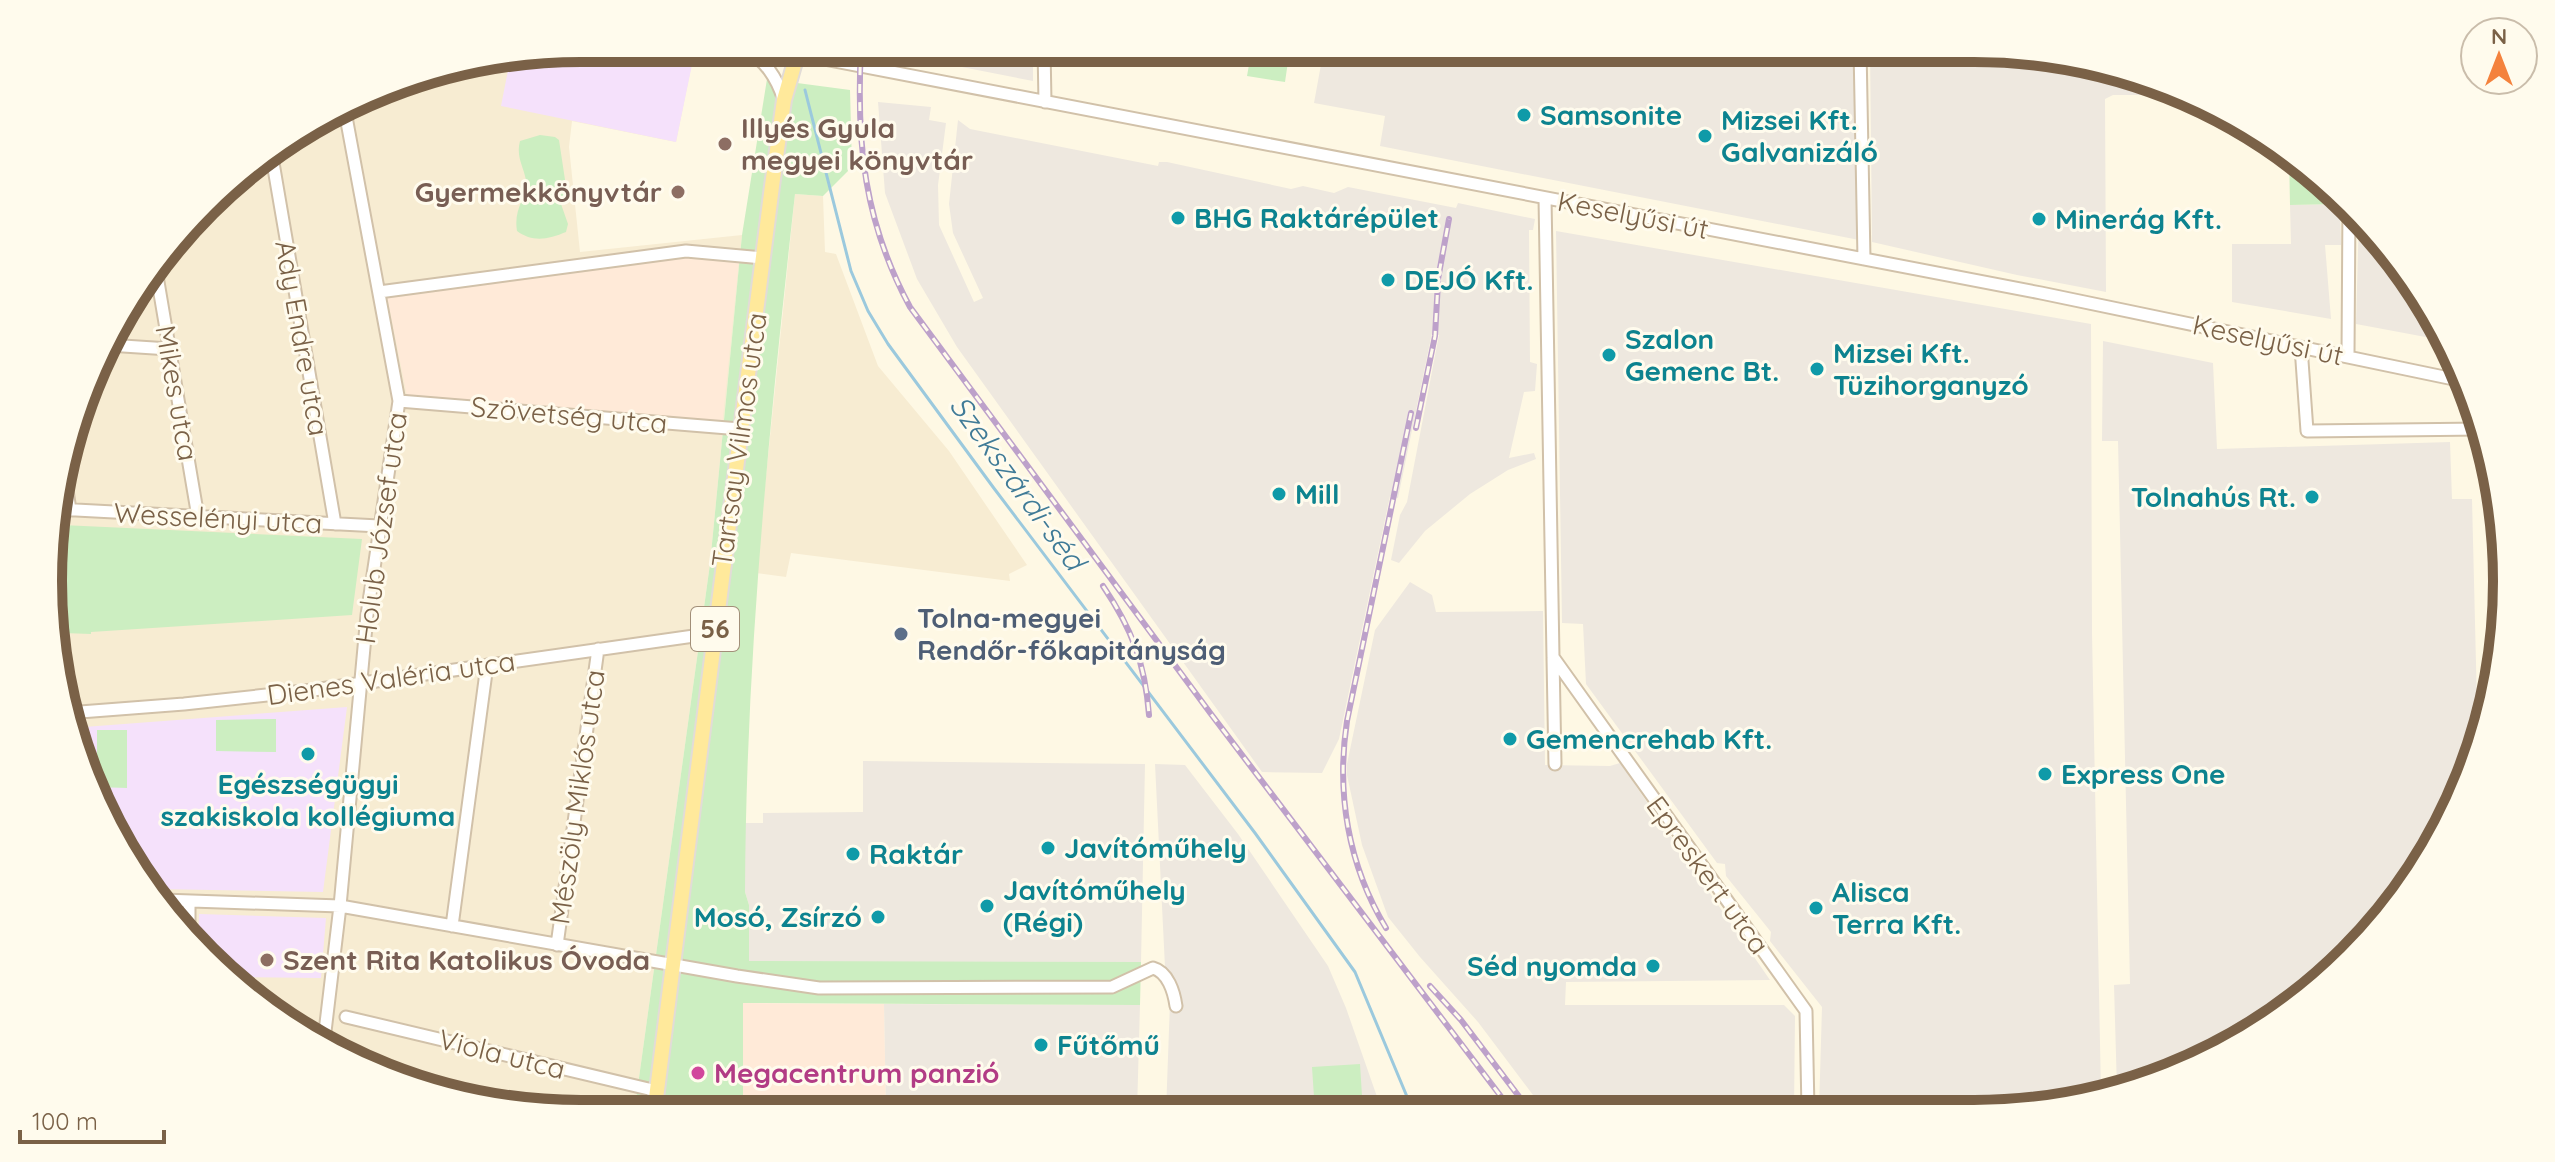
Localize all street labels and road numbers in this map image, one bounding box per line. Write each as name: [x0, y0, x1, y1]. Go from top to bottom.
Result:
street label: Keselyűsi út: [1555, 183, 1712, 246]
street label: Ady Endre utca: [268, 237, 337, 438]
street label: Keselyűsi út: [2190, 306, 2347, 373]
street label: Tartsay Vilmos utca: [703, 310, 774, 570]
street label: Mikes utca: [148, 322, 207, 463]
street label: Szövetség utca: [469, 388, 669, 441]
street label: Holub József utca: [347, 410, 414, 646]
street label: Wesselényi utca: [113, 495, 323, 540]
road number: 56: [691, 607, 739, 651]
street label: Dienes Valéria utca: [265, 643, 517, 712]
street label: Mészöly Miklós utca: [541, 667, 612, 927]
street label: Epreskert utca: [1639, 789, 1777, 961]
street label: Viola utca: [435, 1021, 569, 1086]

